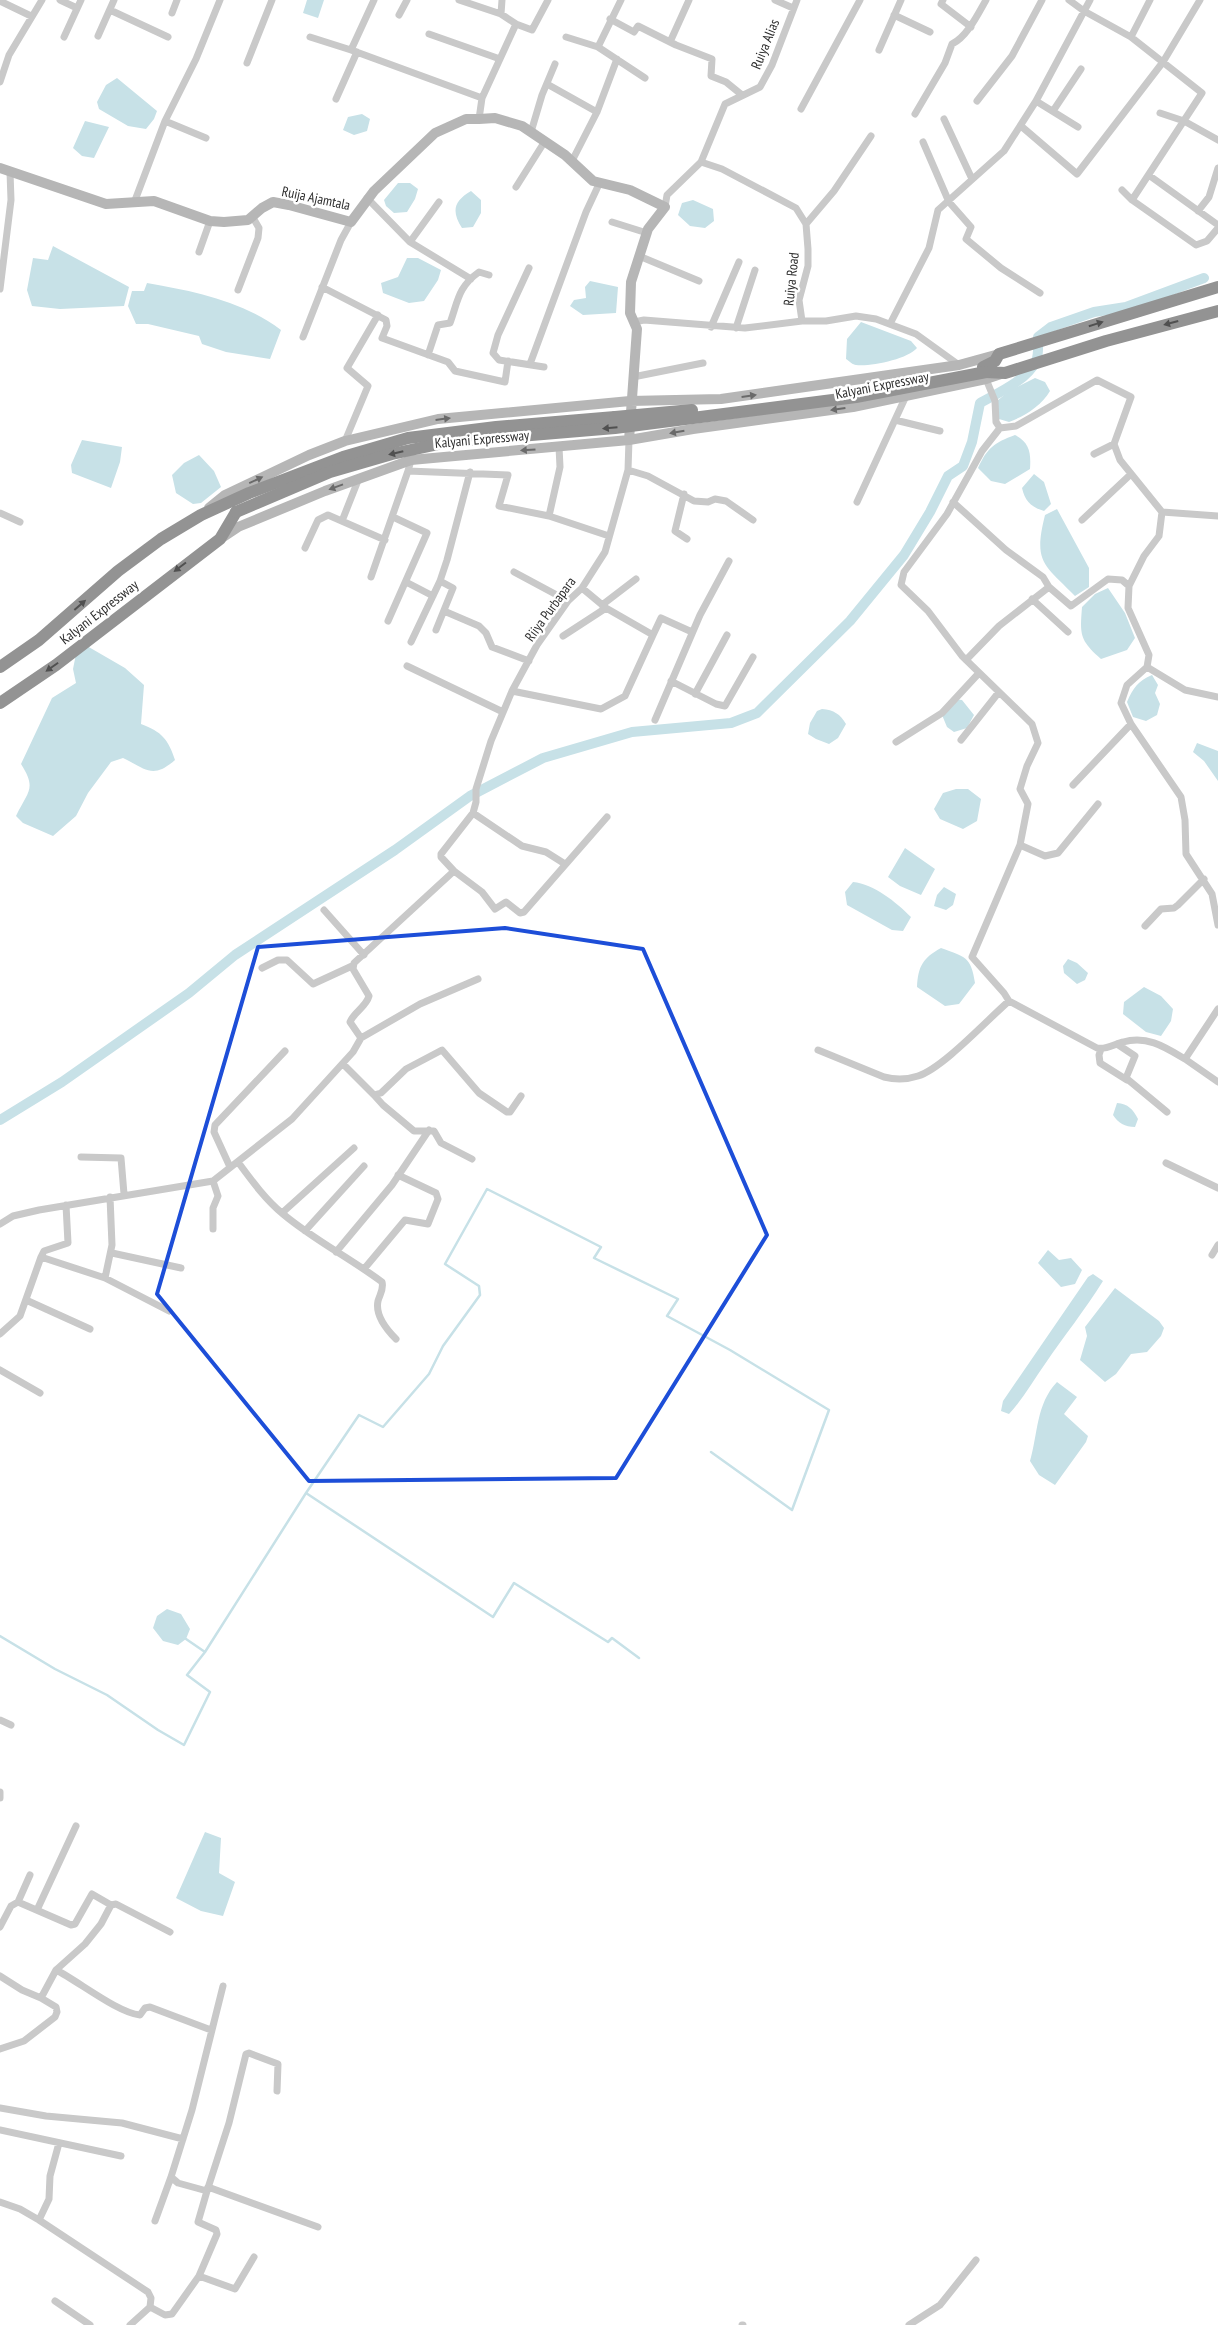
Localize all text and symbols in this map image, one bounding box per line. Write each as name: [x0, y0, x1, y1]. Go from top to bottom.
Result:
street label: Ruiya Alias: [747, 16, 783, 72]
street label: Ruija Ajamtala: [280, 182, 352, 214]
street label: Ruiya Road: [779, 251, 803, 307]
one-way arrow: [1089, 319, 1104, 327]
one-way arrow: [1163, 319, 1178, 327]
street label: Kalyani Expressway: [834, 367, 931, 403]
one-way arrow: [741, 391, 757, 399]
one-way arrow: [829, 405, 845, 413]
one-way arrow: [435, 415, 451, 423]
one-way arrow: [601, 424, 617, 432]
street label: Kalyani Expressway: [434, 426, 531, 452]
one-way arrow: [669, 428, 685, 436]
one-way arrow: [520, 446, 536, 454]
one-way arrow: [389, 449, 404, 457]
one-way arrow: [249, 476, 263, 484]
one-way arrow: [328, 483, 343, 491]
one-way arrow: [174, 562, 187, 572]
street label: Riiya Purbapara: [521, 573, 579, 645]
street label: Kalyani Expressway: [56, 575, 142, 648]
one-way arrow: [73, 599, 85, 611]
one-way arrow: [45, 662, 59, 672]

